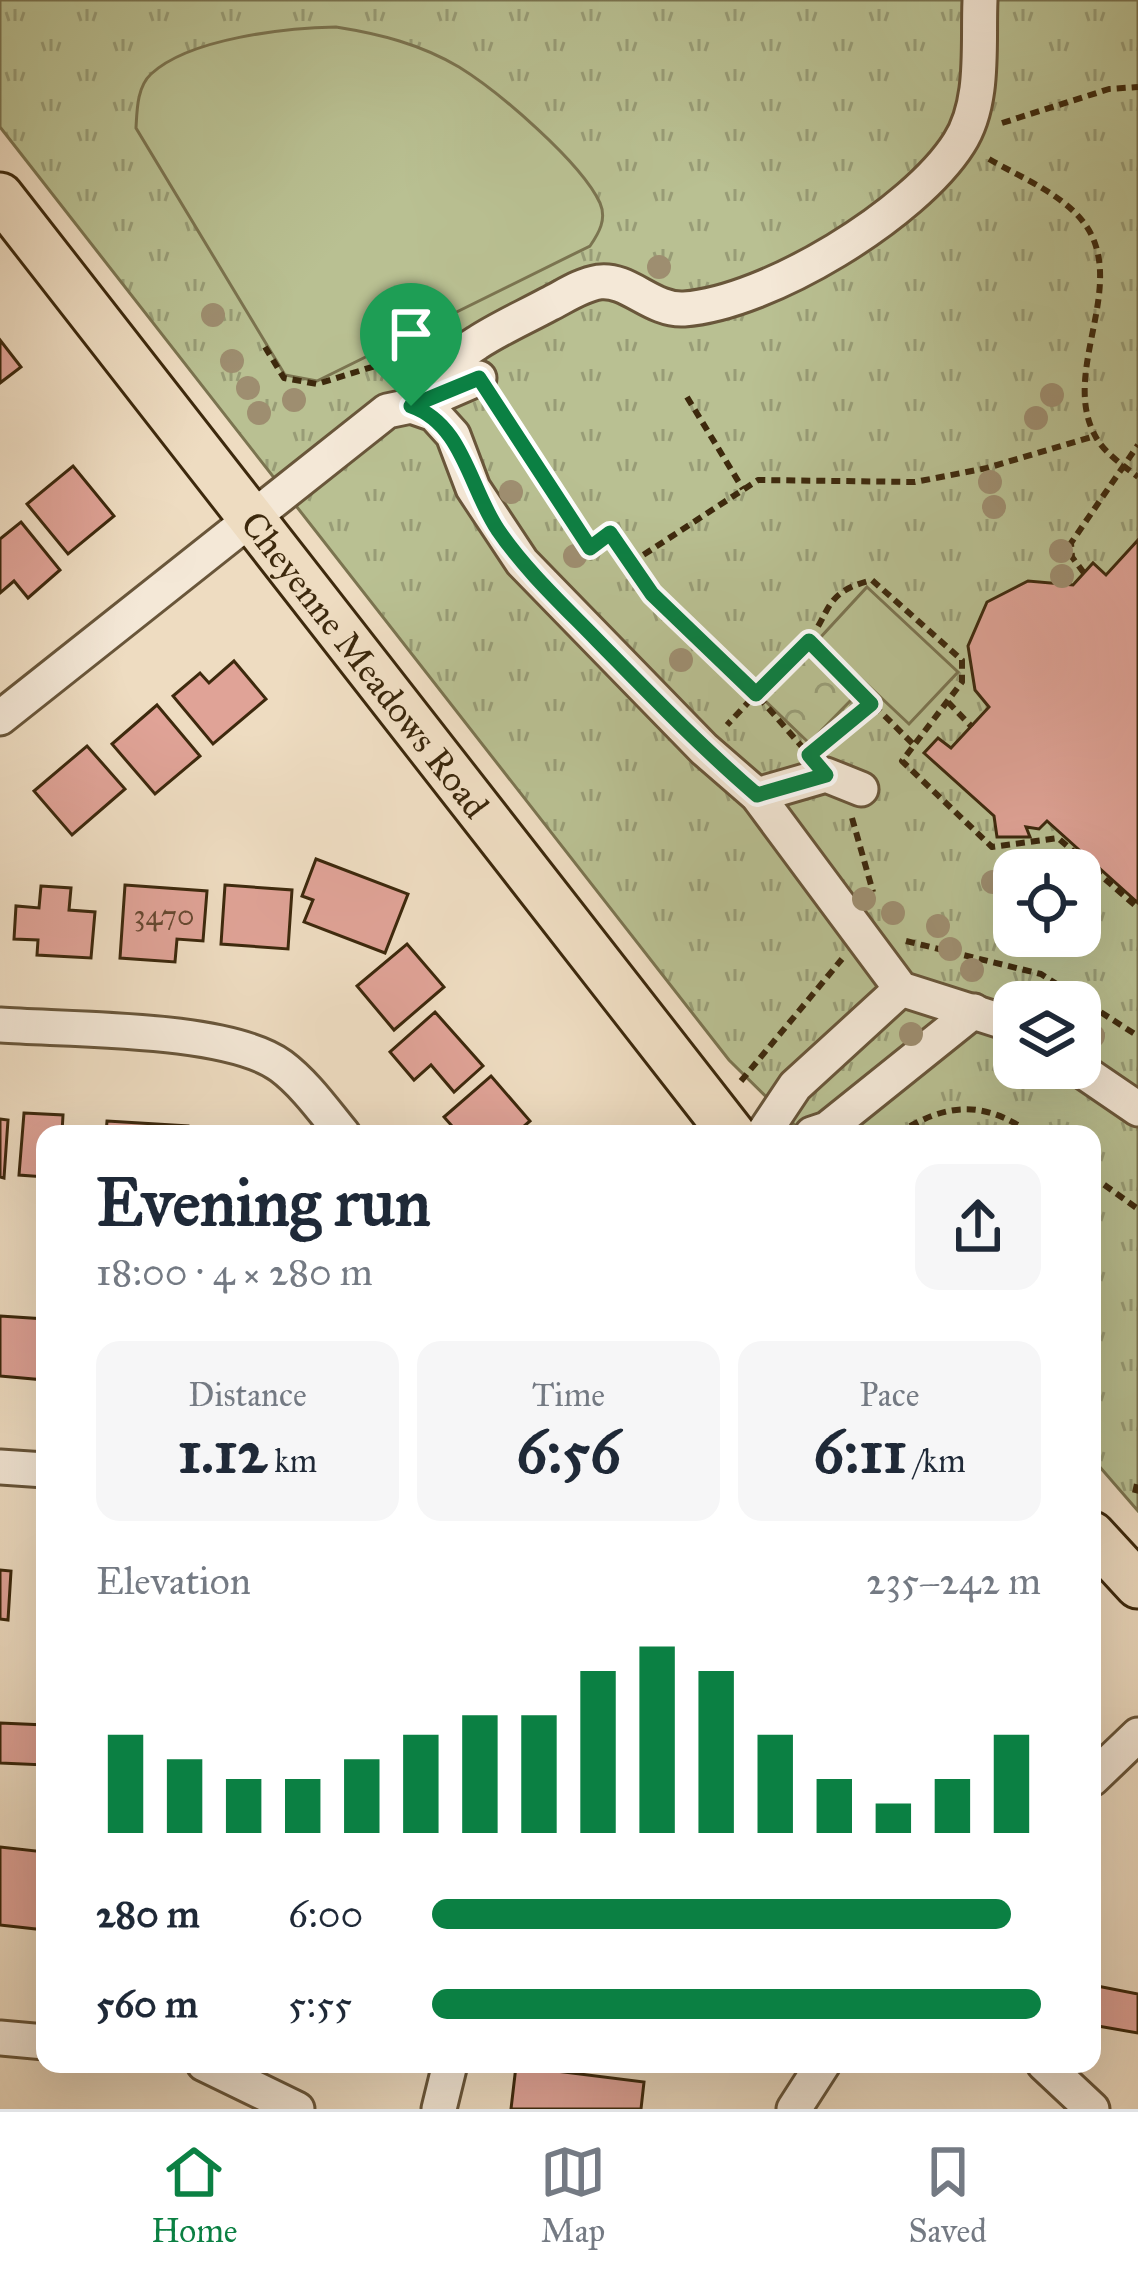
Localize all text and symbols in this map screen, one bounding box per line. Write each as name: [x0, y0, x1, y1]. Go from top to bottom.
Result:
pin: [360, 283, 462, 406]
icon: arrive: [378, 301, 444, 367]
street label: Cheyenne Meadows Road: [231, 503, 498, 827]
map controls: [993, 849, 1101, 1089]
button: locate: [993, 849, 1101, 957]
house number: 3470: [134, 897, 194, 933]
button: layers: [993, 981, 1101, 1089]
text: Evening run: [96, 1162, 431, 1243]
button: share: [915, 1164, 1041, 1290]
text: 18:00 · 4 × 280 m: [96, 1248, 373, 1296]
text: Distance: [188, 1375, 307, 1415]
text: Time: [532, 1375, 605, 1415]
text: Pace: [860, 1375, 919, 1415]
text: 1.12: [178, 1415, 267, 1488]
text: 6:56: [516, 1415, 621, 1488]
text: 6:11: [813, 1415, 907, 1488]
text: km: [267, 1441, 317, 1481]
text: /km: [907, 1441, 966, 1481]
text: Elevation: [96, 1557, 251, 1605]
text: 235–242 m: [866, 1557, 1041, 1605]
text: 280 m: [96, 1890, 200, 1938]
text: 6:00: [288, 1890, 363, 1938]
text: 560 m: [96, 1980, 198, 2028]
text: 5:55: [288, 1980, 352, 2028]
tab: Home: [151, 2139, 238, 2251]
tab: Map: [540, 2139, 606, 2251]
tab: Saved: [908, 2139, 987, 2251]

